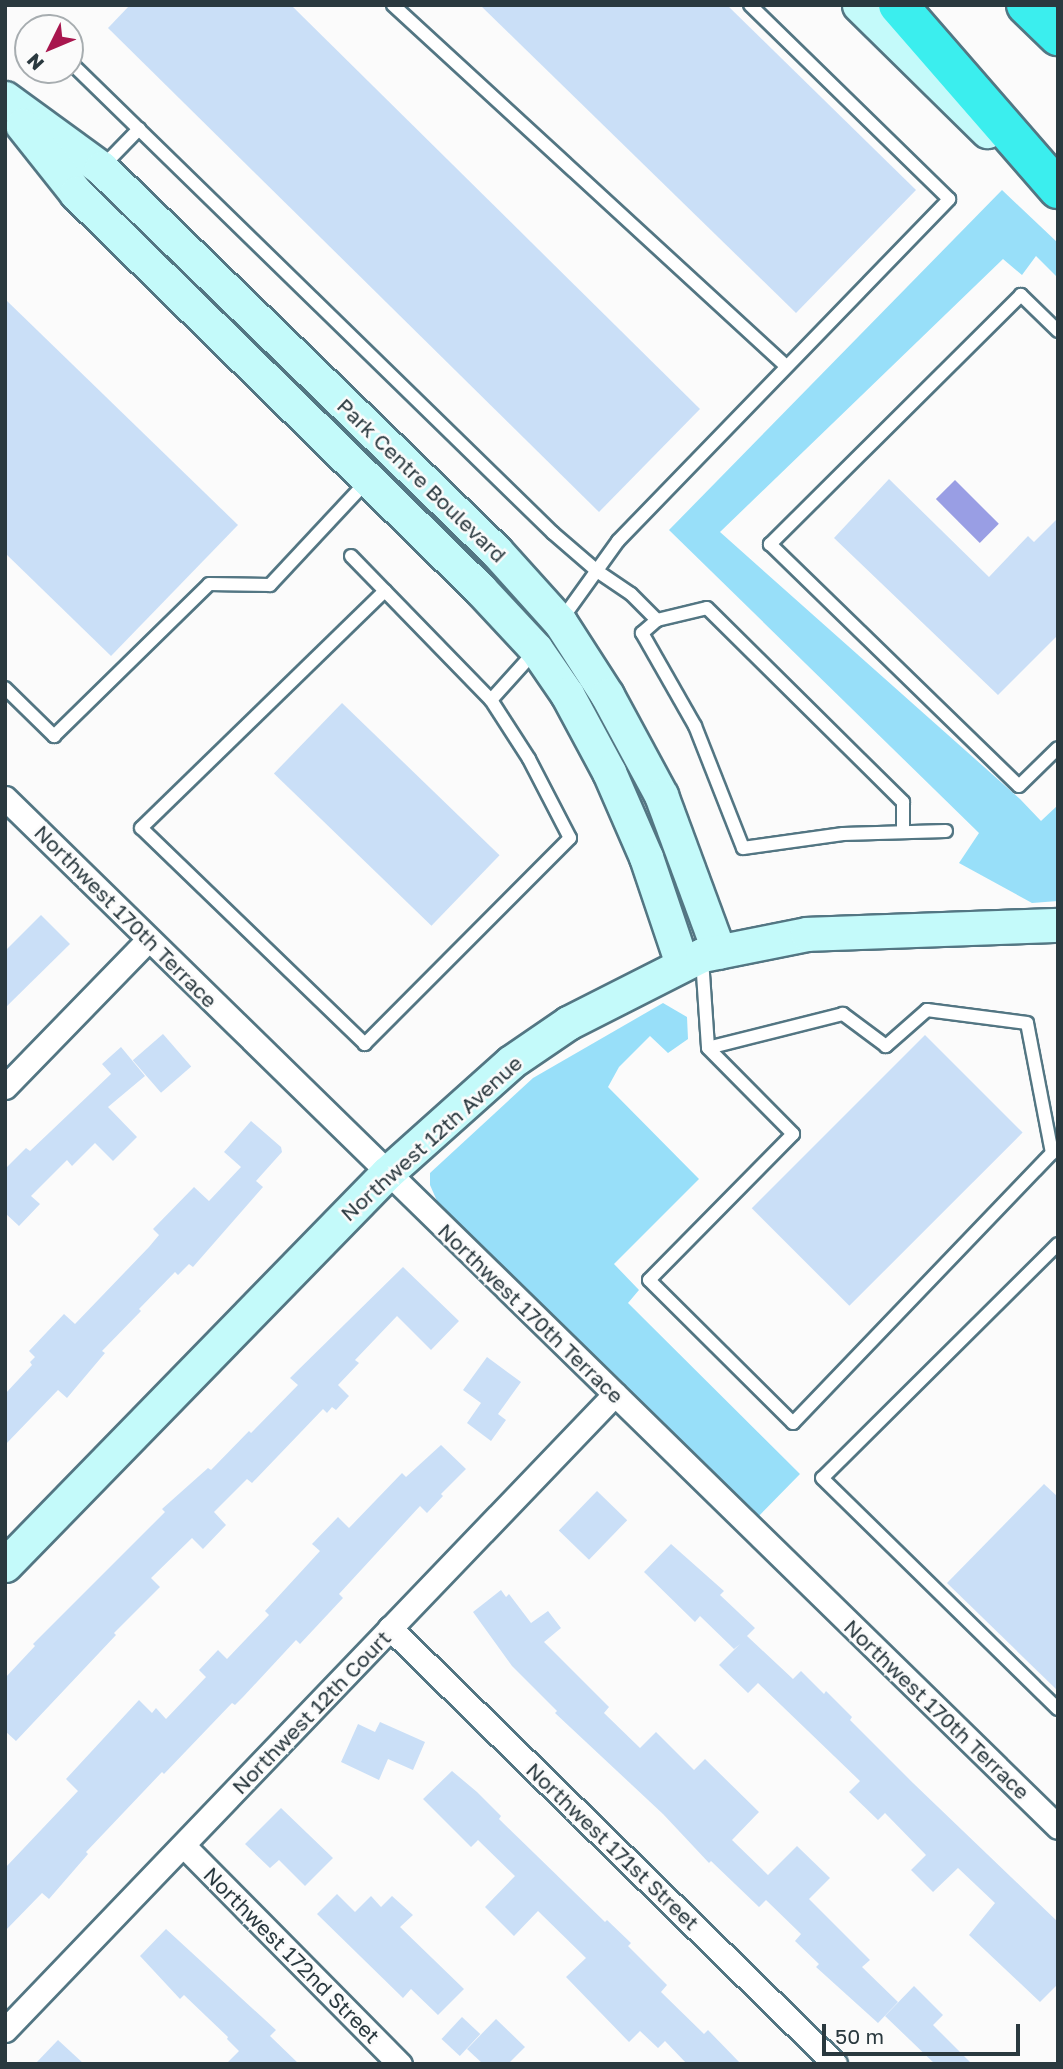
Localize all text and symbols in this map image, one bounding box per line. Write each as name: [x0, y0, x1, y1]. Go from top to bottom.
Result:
north arrow: [14, 14, 84, 84]
text: N: [21, 49, 48, 75]
street label: Park Centre Boulevard: [332, 393, 512, 567]
street label: Northwest 170th Terrace: [29, 819, 223, 1013]
street label: Northwest 12th Avenue: [335, 1050, 527, 1226]
street label: Northwest 170th Terrace: [433, 1218, 629, 1408]
street label: Northwest 170th Terrace: [839, 1614, 1035, 1804]
street label: Northwest 12th Court: [226, 1625, 396, 1799]
street label: Northwest 171st Street: [521, 1757, 705, 1935]
street label: Northwest 172nd Street: [199, 1862, 385, 2048]
scale bar: [825, 2010, 1023, 2054]
text: 50 m: [835, 2023, 884, 2049]

